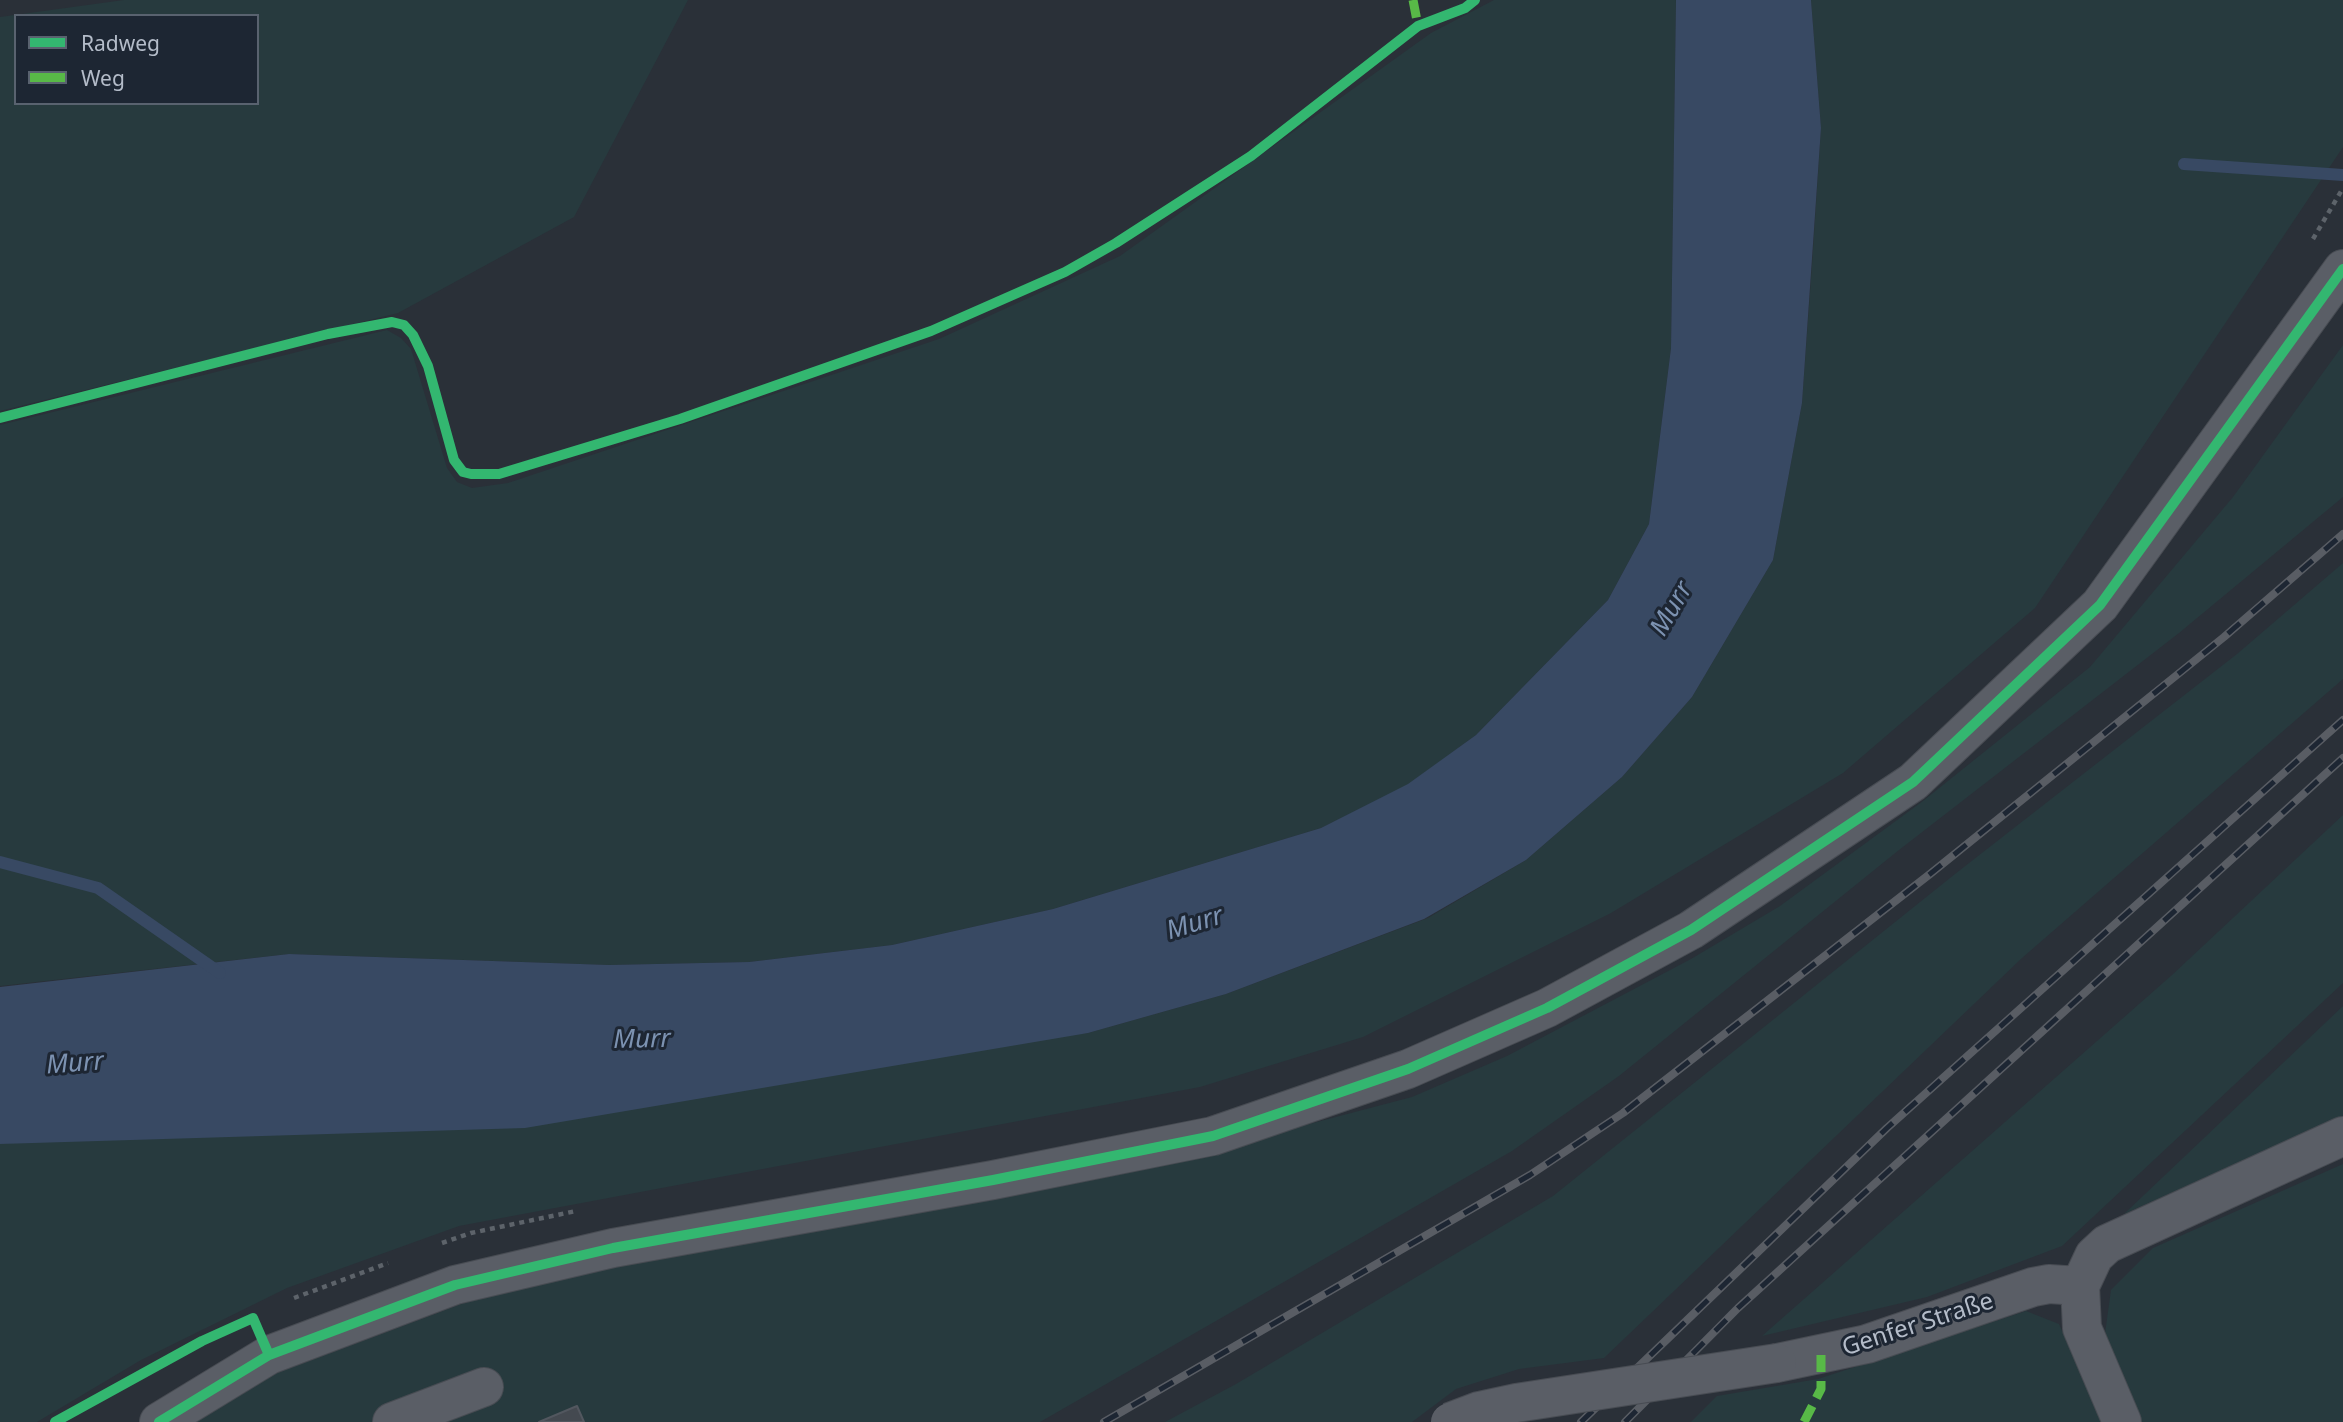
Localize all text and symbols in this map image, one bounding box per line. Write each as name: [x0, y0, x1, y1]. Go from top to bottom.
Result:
legend: [14, 14, 259, 105]
text: Radweg: [81, 29, 160, 57]
text: Weg: [81, 64, 125, 92]
water label: Murr: [1644, 576, 1700, 642]
water label: Murr: [1163, 901, 1227, 947]
water label: Murr: [613, 1024, 671, 1056]
water label: Murr: [45, 1046, 105, 1082]
street label: Genfer Straße: [1839, 1287, 1997, 1363]

